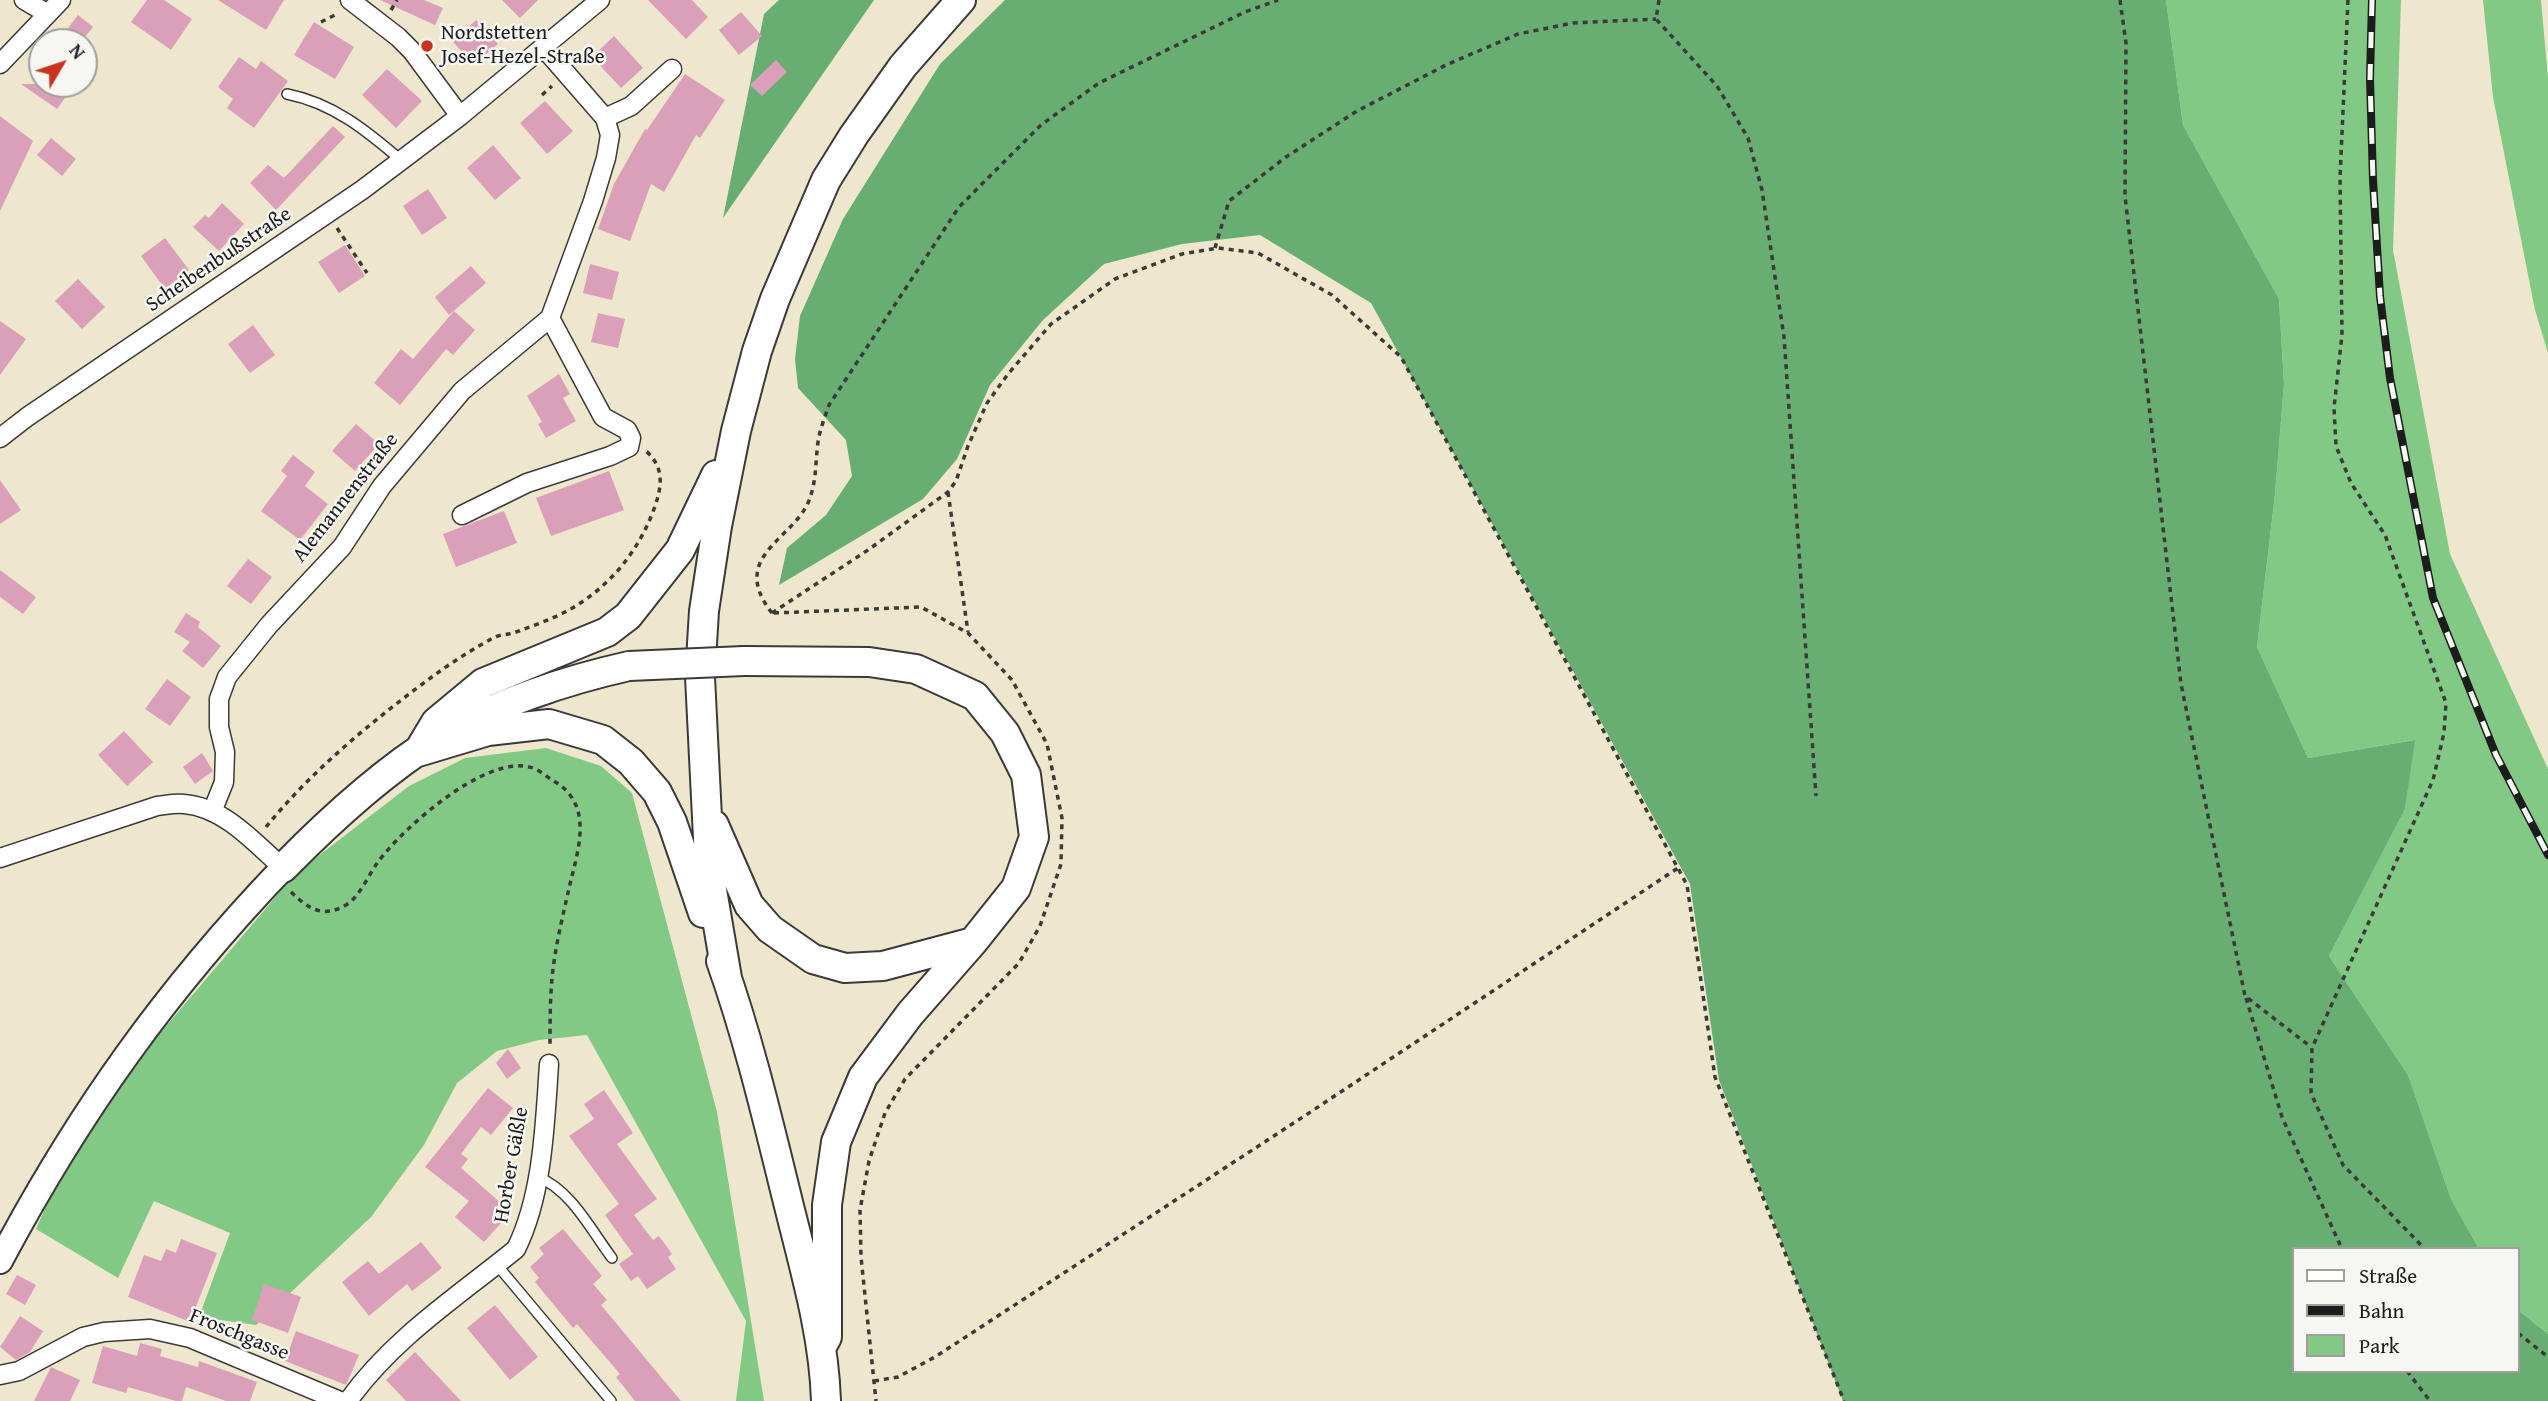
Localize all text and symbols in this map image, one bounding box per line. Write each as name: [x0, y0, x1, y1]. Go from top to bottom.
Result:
place label: Nordstetten Josef-Hezel-Straße: [441, 21, 605, 71]
north arrow: [28, 28, 98, 98]
text: N: [63, 37, 93, 65]
marker: Nordstetten Josef-Hezel-Straße: [419, 38, 435, 54]
street label: Scheibenbußstraße: [141, 202, 297, 318]
street label: Alemannenstraße: [288, 428, 404, 568]
street label: Horber Gäßle: [489, 1105, 535, 1225]
legend: [2292, 1247, 2520, 1373]
text: Straße: [2359, 1260, 2417, 1291]
text: Bahn: [2359, 1295, 2404, 1326]
street label: Froschgasse: [185, 1304, 293, 1366]
text: Park: [2359, 1330, 2400, 1361]

